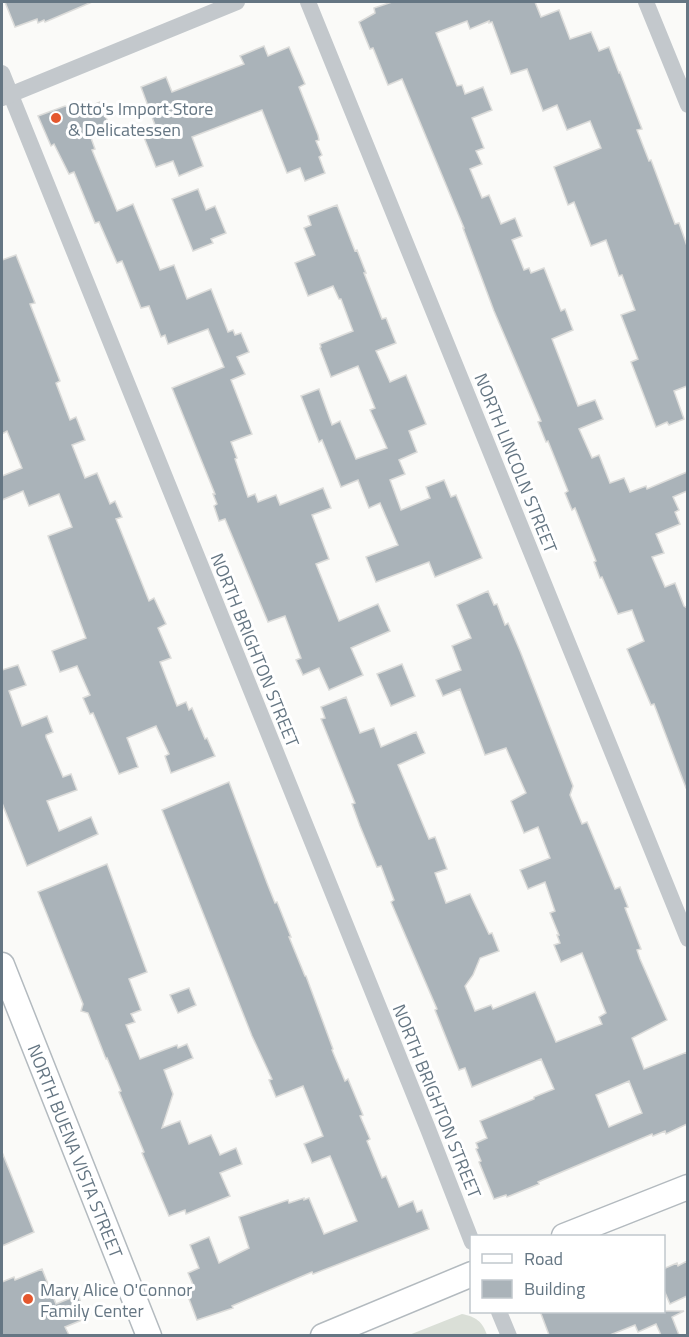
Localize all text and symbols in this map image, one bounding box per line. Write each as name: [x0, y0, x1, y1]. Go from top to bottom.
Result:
place label: Otto's Import Store & Delicatessen: [68, 95, 213, 143]
marker: Otto's Import Store & Delicatessen: [49, 111, 63, 125]
street label: NORTH LINCOLN STREET: [468, 369, 565, 557]
street label: NORTH BRIGHTON STREET: [204, 549, 307, 752]
street label: NORTH BRIGHTON STREET: [386, 1000, 489, 1203]
street label: NORTH BUENA VISTA STREET: [21, 1040, 130, 1262]
legend: [470, 1235, 665, 1313]
text: Road: [524, 1245, 563, 1272]
text: Building: [524, 1275, 585, 1302]
place label: Mary Alice O'Connor Family Center: [40, 1276, 192, 1324]
marker: Mary Alice O'Connor Family Center: [21, 1292, 35, 1306]

